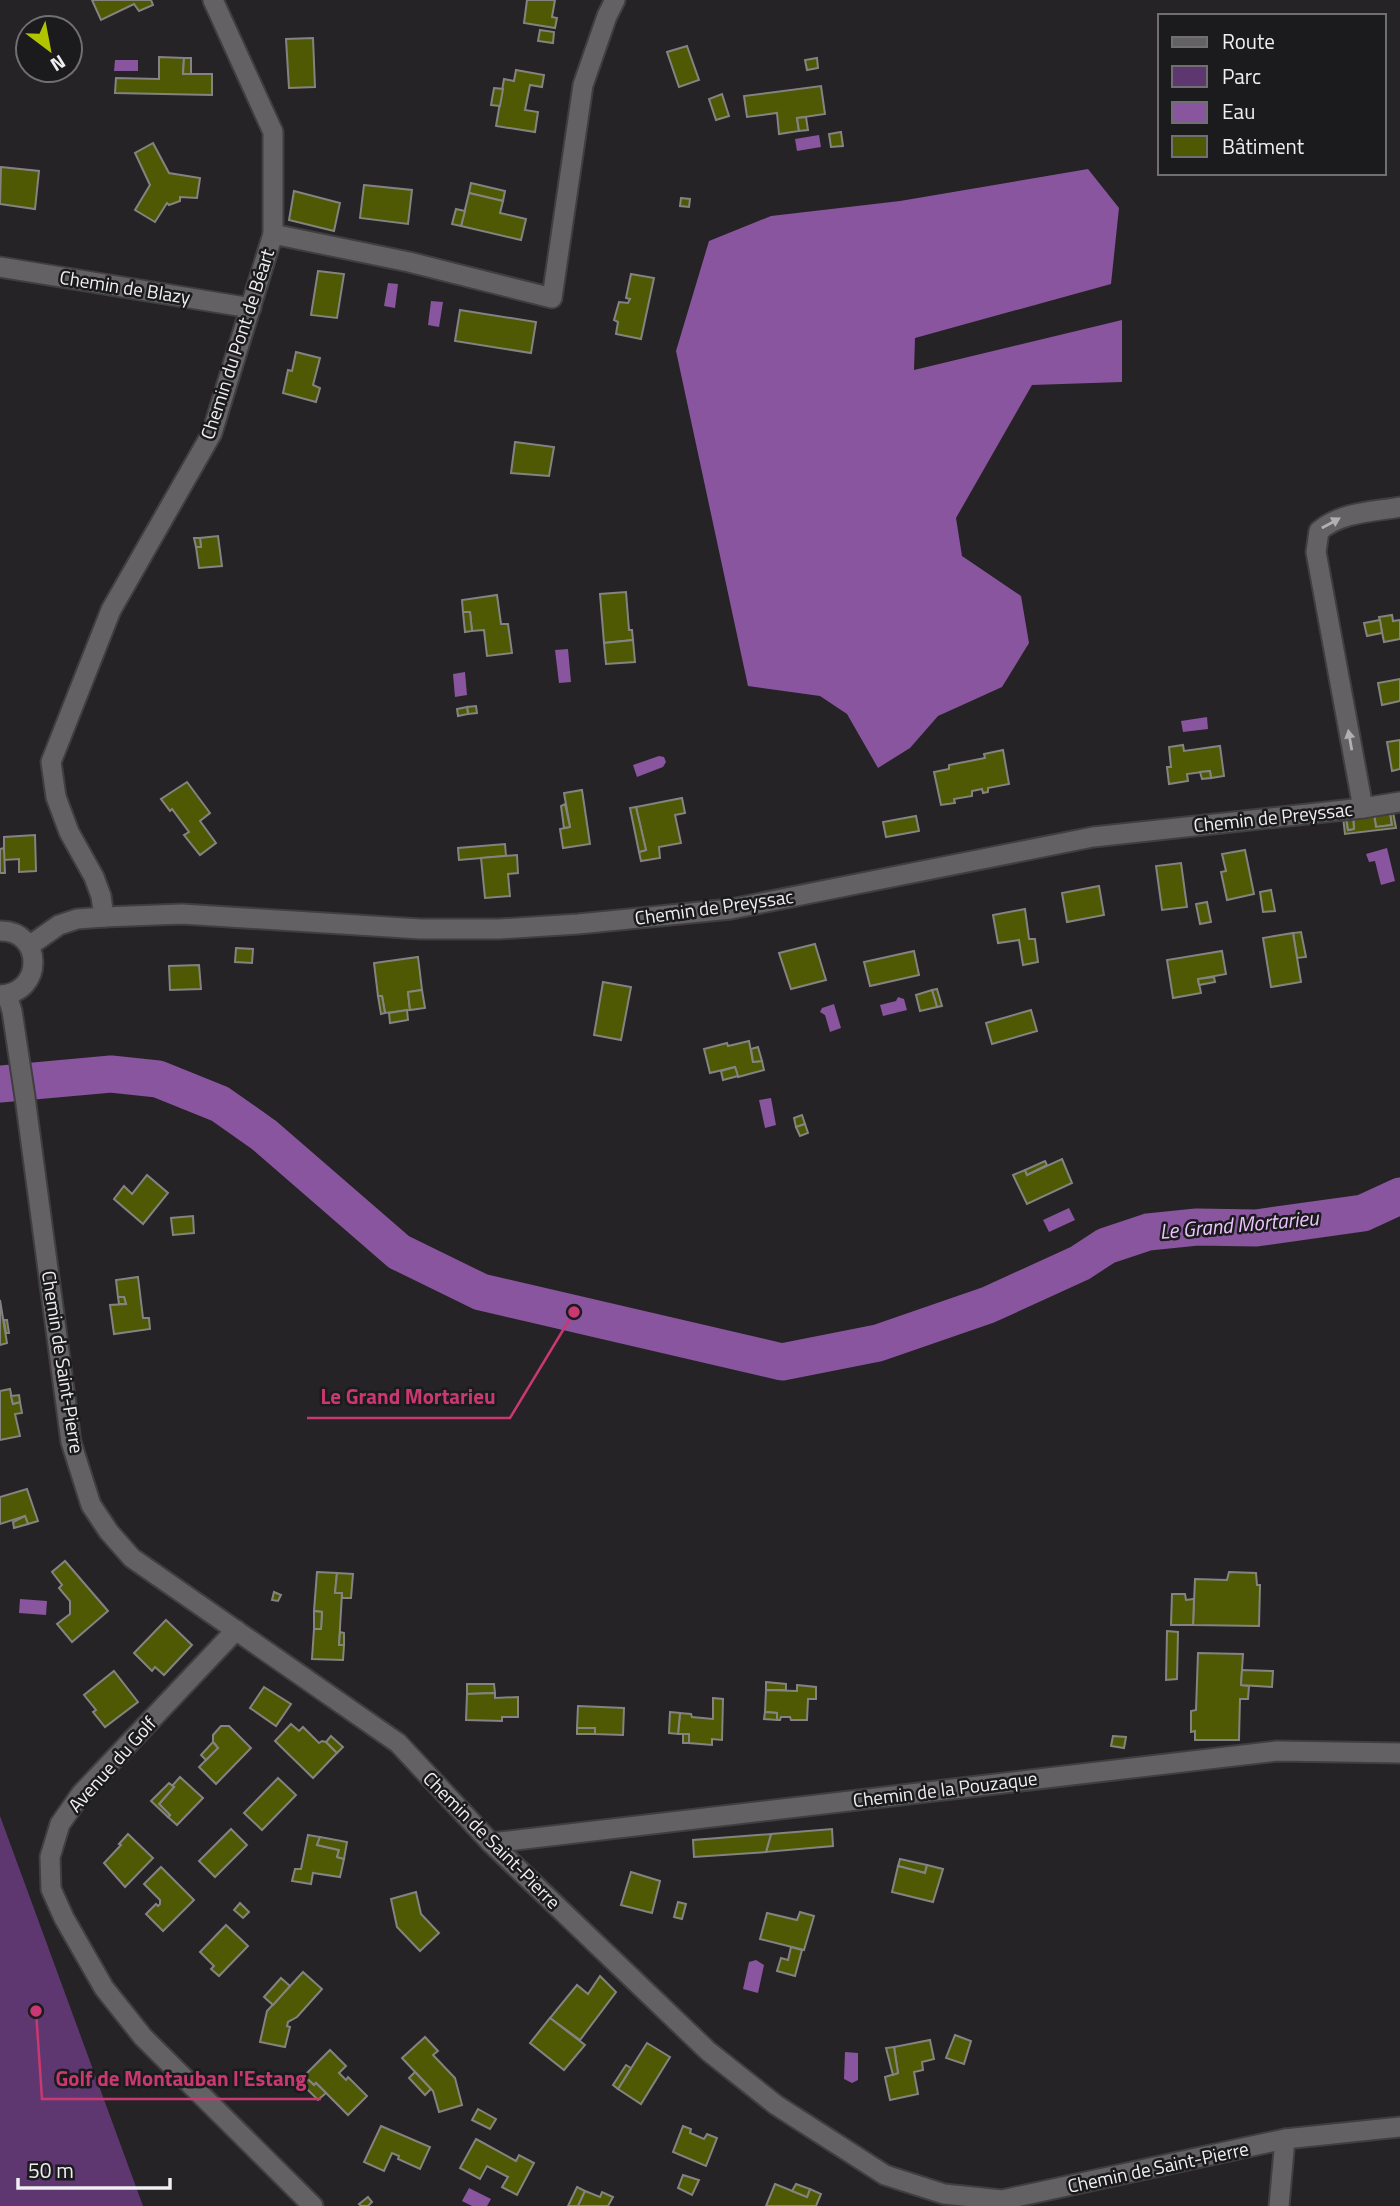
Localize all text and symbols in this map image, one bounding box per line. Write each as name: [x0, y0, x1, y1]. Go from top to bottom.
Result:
north arrow: [14, 14, 84, 84]
legend: [1158, 14, 1386, 175]
text: Route: [1222, 25, 1275, 57]
text: N: [45, 48, 72, 80]
text: Parc: [1222, 60, 1261, 92]
text: Eau: [1222, 95, 1255, 127]
text: Bâtiment: [1222, 130, 1305, 162]
street label: Chemin du Pont de Béart: [192, 244, 281, 443]
street label: Chemin de Blazy: [58, 262, 192, 311]
one-way arrow: [1322, 518, 1342, 530]
one-way arrow: [1344, 729, 1355, 751]
street label: Chemin de Preyssac: [1192, 794, 1354, 839]
street label: Chemin de Preyssac: [633, 881, 795, 932]
water label: Le Grand Mortarieu: [1158, 1201, 1321, 1247]
street label: Chemin de Saint-Pierre: [35, 1268, 92, 1455]
callout: Le Grand Mortarieu: [307, 1376, 510, 1418]
text: Le Grand Mortarieu: [320, 1380, 496, 1412]
street label: Avenue du Golf: [61, 1709, 163, 1818]
street label: Chemin de la Pouzaque: [851, 1763, 1039, 1814]
street label: Chemin de Saint-Pierre: [417, 1764, 568, 1915]
callout: Golf de Montauban l'Estang: [42, 2057, 321, 2099]
text: Golf de Montauban l'Estang: [55, 2062, 307, 2094]
street label: Chemin de Saint-Pierre: [1065, 2133, 1251, 2200]
scale bar: [18, 2146, 170, 2190]
text: 50 m: [28, 2154, 74, 2186]

